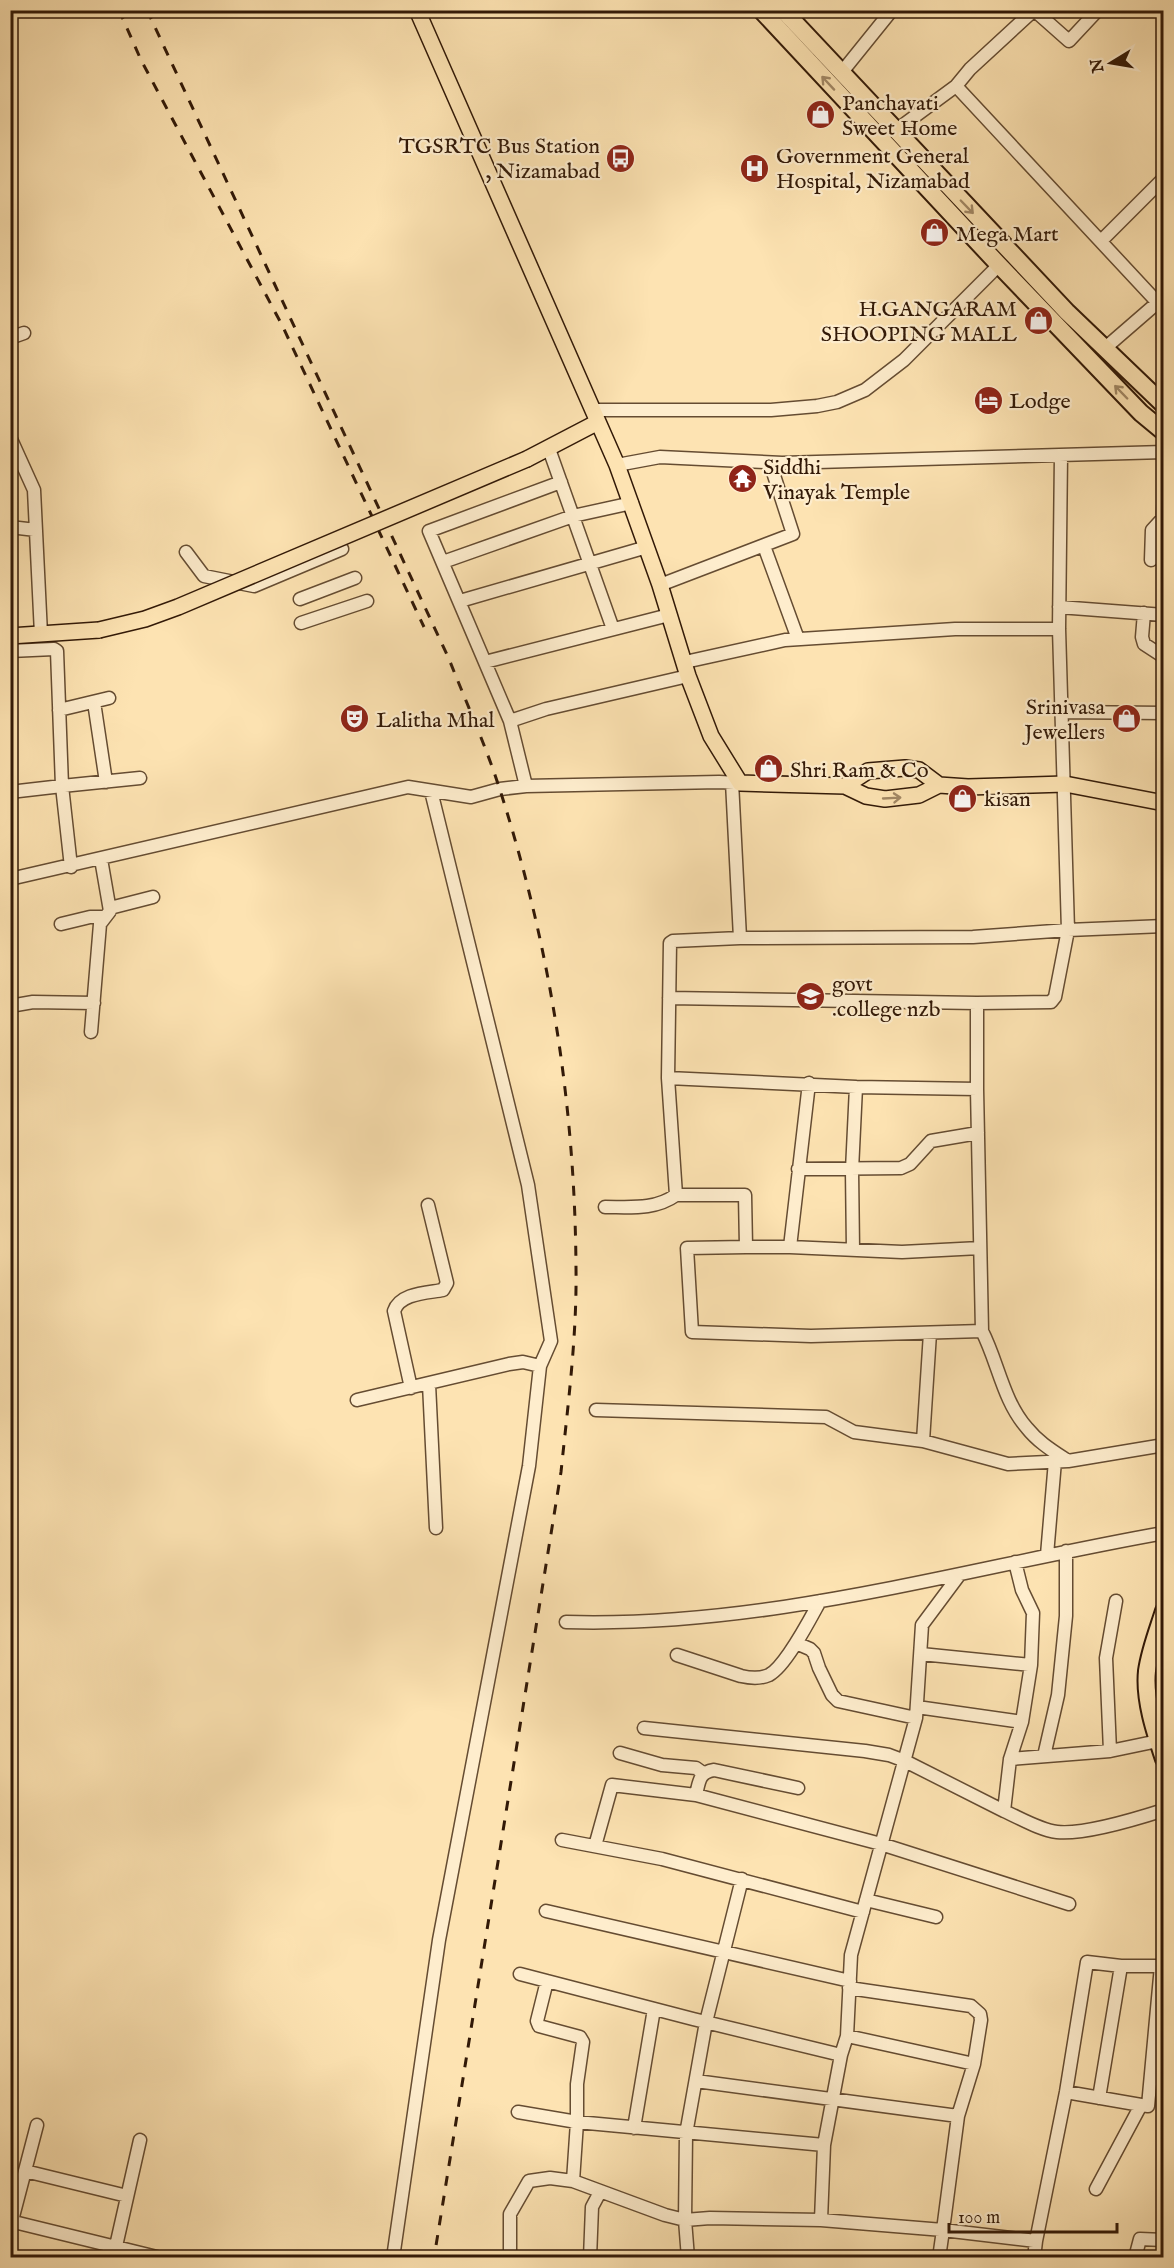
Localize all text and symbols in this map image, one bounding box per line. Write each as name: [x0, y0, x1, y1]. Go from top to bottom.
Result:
north arrow: [1081, 33, 1141, 93]
text: N: [1087, 57, 1110, 75]
one-way arrow: [821, 76, 835, 91]
place label: Panchavati Sweet Home: [842, 90, 957, 143]
shop icon: Panchavati Sweet Home: [805, 99, 837, 131]
place label: TGSRTC Bus Station , Nizamabad: [399, 133, 600, 186]
bus stop icon: TGSRTC Bus Station , Nizamabad: [605, 142, 637, 174]
place label: Government General Hospital, Nizamabad: [776, 143, 970, 196]
hospital icon: Government General Hospital, Nizamabad: [739, 152, 771, 184]
one-way arrow: [959, 199, 974, 214]
shop icon: Mega Mart: [919, 217, 951, 249]
place label: Mega Mart: [956, 221, 1059, 249]
place label: H.GANGARAM SHOOPING MALL: [821, 296, 1017, 349]
shop icon: H.GANGARAM SHOOPING MALL: [1022, 305, 1054, 337]
hotel icon: Lodge: [972, 384, 1004, 416]
one-way arrow: [1114, 384, 1129, 399]
place label: Lodge: [1009, 388, 1070, 416]
place label: Siddhi Vinayak Temple: [762, 454, 910, 507]
temple icon: Siddhi Vinayak Temple: [726, 463, 758, 495]
place label: Srinivasa Jewellers: [1021, 694, 1105, 747]
theatre icon: Lalitha Mhal: [339, 703, 371, 735]
shop icon: Srinivasa Jewellers: [1110, 703, 1142, 735]
place label: Lalitha Mhal: [376, 707, 495, 735]
shop icon: Shri Ram & Co: [753, 753, 785, 785]
place label: Shri Ram & Co: [790, 757, 929, 785]
shop icon: kisan: [947, 782, 979, 814]
place label: kisan: [984, 786, 1031, 814]
one-way arrow: [882, 792, 901, 803]
place label: govt .college nzb: [832, 971, 941, 1024]
school or university icon: govt .college nzb: [795, 980, 827, 1012]
scale bar: [949, 2196, 1117, 2234]
text: 100 m: [958, 2207, 1000, 2230]

